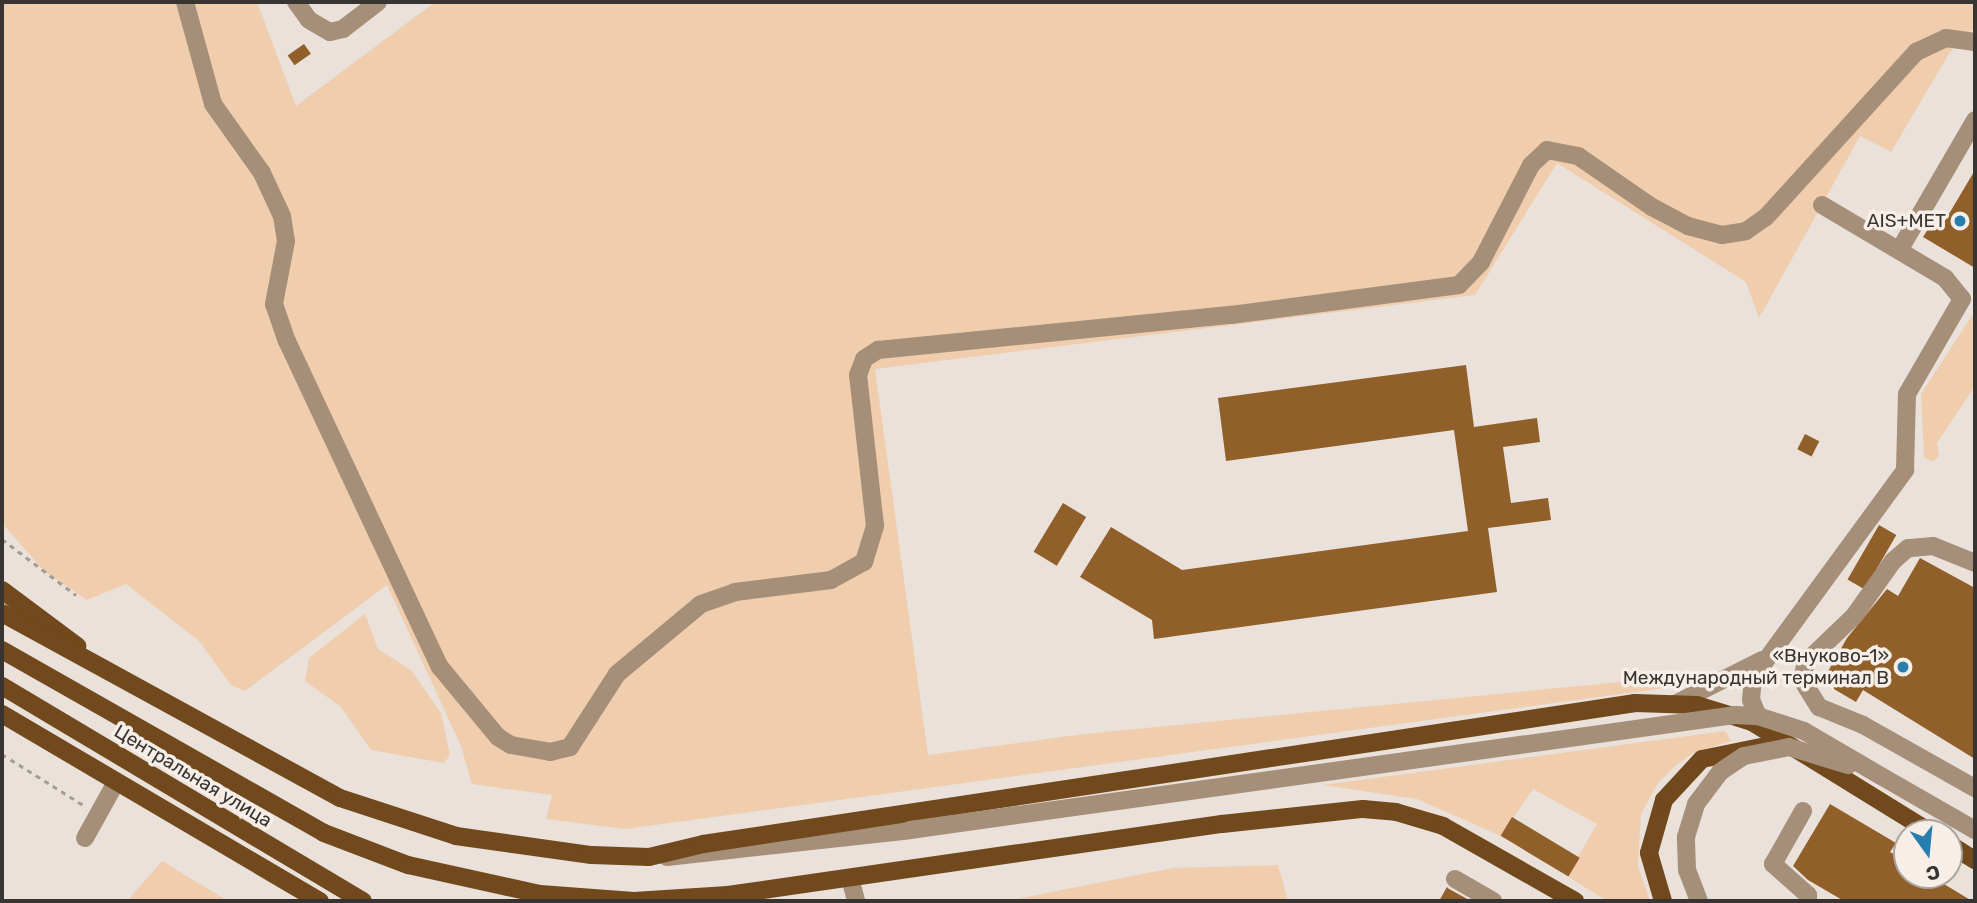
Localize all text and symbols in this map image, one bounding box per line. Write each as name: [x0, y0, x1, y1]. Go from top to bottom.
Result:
place label: AIS+MET: [1867, 210, 1946, 232]
marker: AIS+MET: [1952, 213, 1968, 229]
place label: «Внуково-1» Международный терминал B: [1623, 645, 1889, 689]
marker: «Внуково-1» Международный терминал B: [1895, 659, 1911, 675]
street label: Центральная улица: [110, 720, 276, 832]
north arrow: [1893, 819, 1963, 889]
text: С: [1924, 860, 1942, 886]

